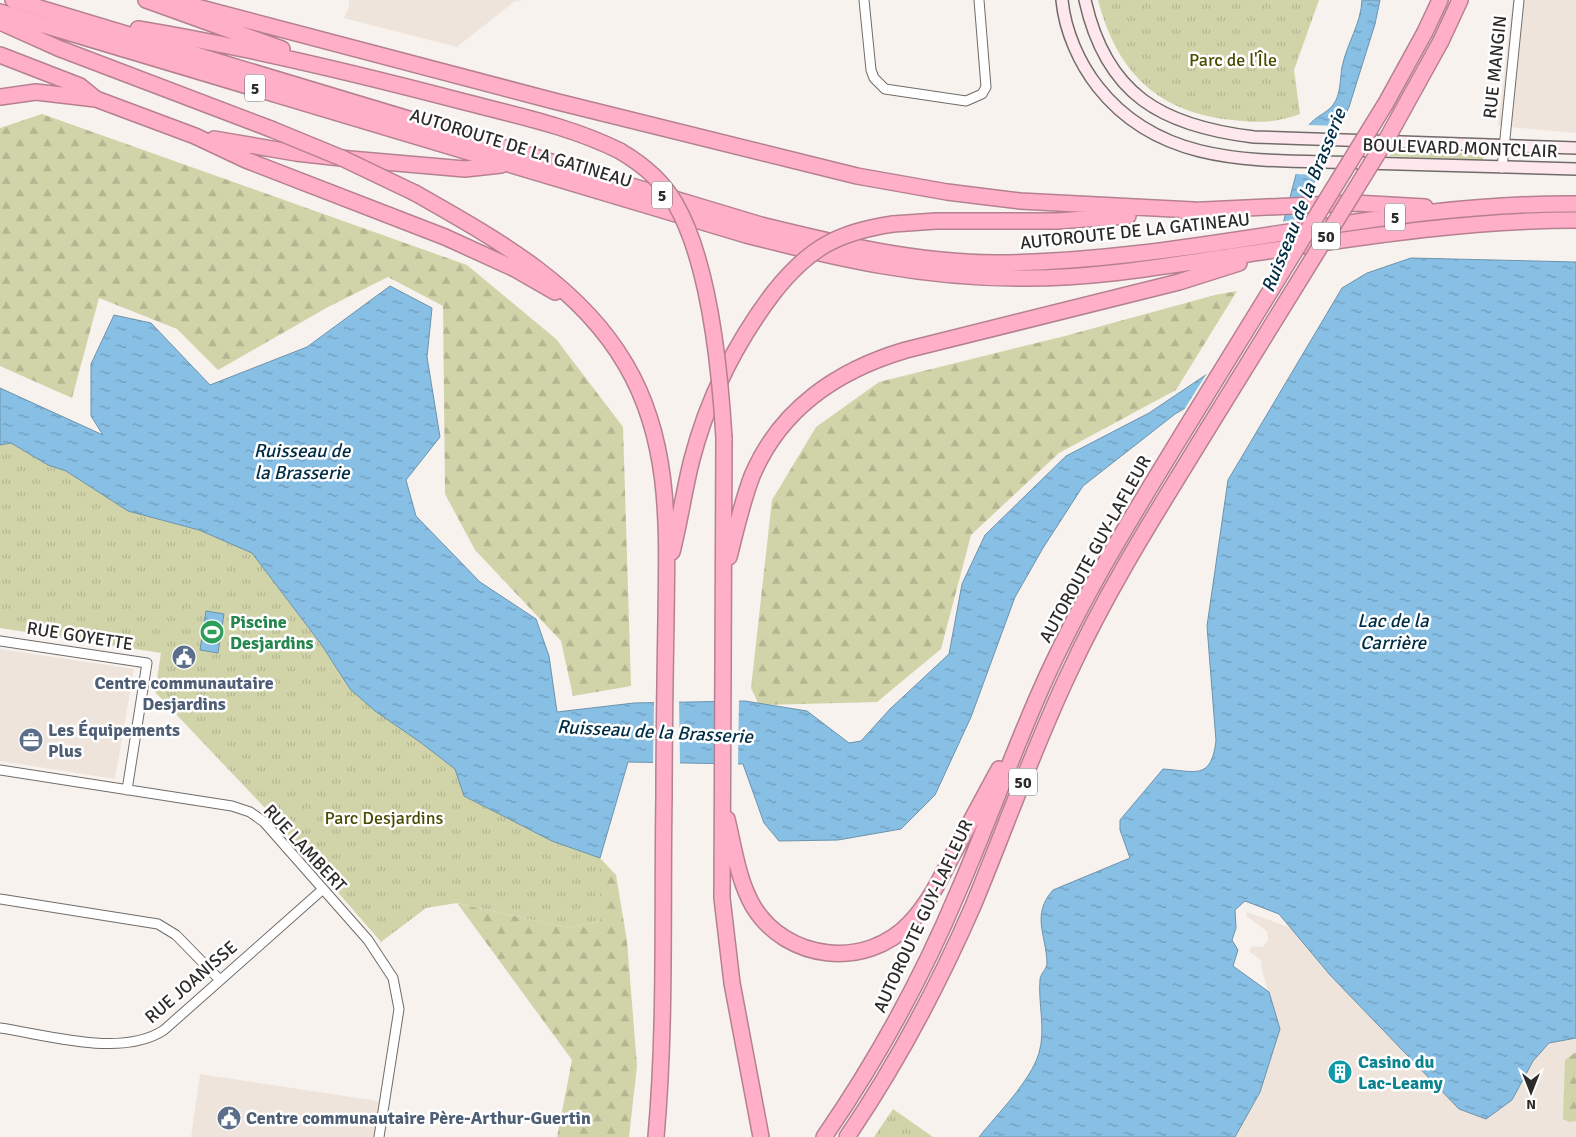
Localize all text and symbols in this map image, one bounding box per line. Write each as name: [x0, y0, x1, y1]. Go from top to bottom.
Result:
street label: RUE MANGIN: [1479, 14, 1511, 120]
park label: Parc de l'Île: [1189, 49, 1277, 71]
road number: 5: [245, 75, 265, 102]
street label: AUTOROUTE DE LA GATINEAU: [407, 104, 635, 192]
water label: Ruisseau de la Brasserie: [1256, 104, 1352, 296]
street label: BOULEVARD MONTCLAIR: [1362, 134, 1558, 162]
road number: 5: [652, 182, 672, 208]
road number: 5: [1385, 203, 1405, 230]
street label: AUTOROUTE DE LA GATINEAU: [1019, 208, 1251, 254]
road number: 50: [1312, 222, 1340, 250]
water label: Ruisseau de la Brasserie: [254, 439, 352, 485]
street label: AUTOROUTE GUY-LAFLEUR: [1034, 452, 1156, 646]
water label: Lac de la Carrière: [1357, 609, 1430, 655]
place label: Piscine Desjardins: [230, 611, 314, 654]
street label: RUE GOYETTE: [25, 617, 135, 655]
sports icon: Piscine Desjardins: [199, 619, 225, 645]
public building icon: Centre communautaire Desjardins: [171, 644, 197, 670]
place label: Centre communautaire Desjardins: [94, 672, 274, 715]
water label: Ruisseau de la Brasserie: [557, 715, 755, 749]
place label: Les Équipements Plus: [48, 719, 180, 762]
office icon: Les Équipements Plus: [18, 727, 44, 753]
road number: 50: [1009, 769, 1037, 796]
street label: RUE LAMBERT: [259, 800, 351, 897]
park label: Parc Desjardins: [325, 807, 444, 829]
street label: AUTOROUTE GUY-LAFLEUR: [869, 816, 978, 1016]
street label: RUE JOANISSE: [140, 936, 242, 1028]
place label: Casino du Lac-Leamy: [1358, 1051, 1443, 1094]
building icon: Casino du Lac-Leamy: [1327, 1059, 1353, 1085]
north arrow: [1506, 1067, 1556, 1117]
text: N: [1526, 1096, 1536, 1113]
public building icon: Centre communautaire Père-Arthur-Guertin: [216, 1105, 242, 1131]
place label: Centre communautaire Père-Arthur-Guertin: [246, 1107, 591, 1129]

